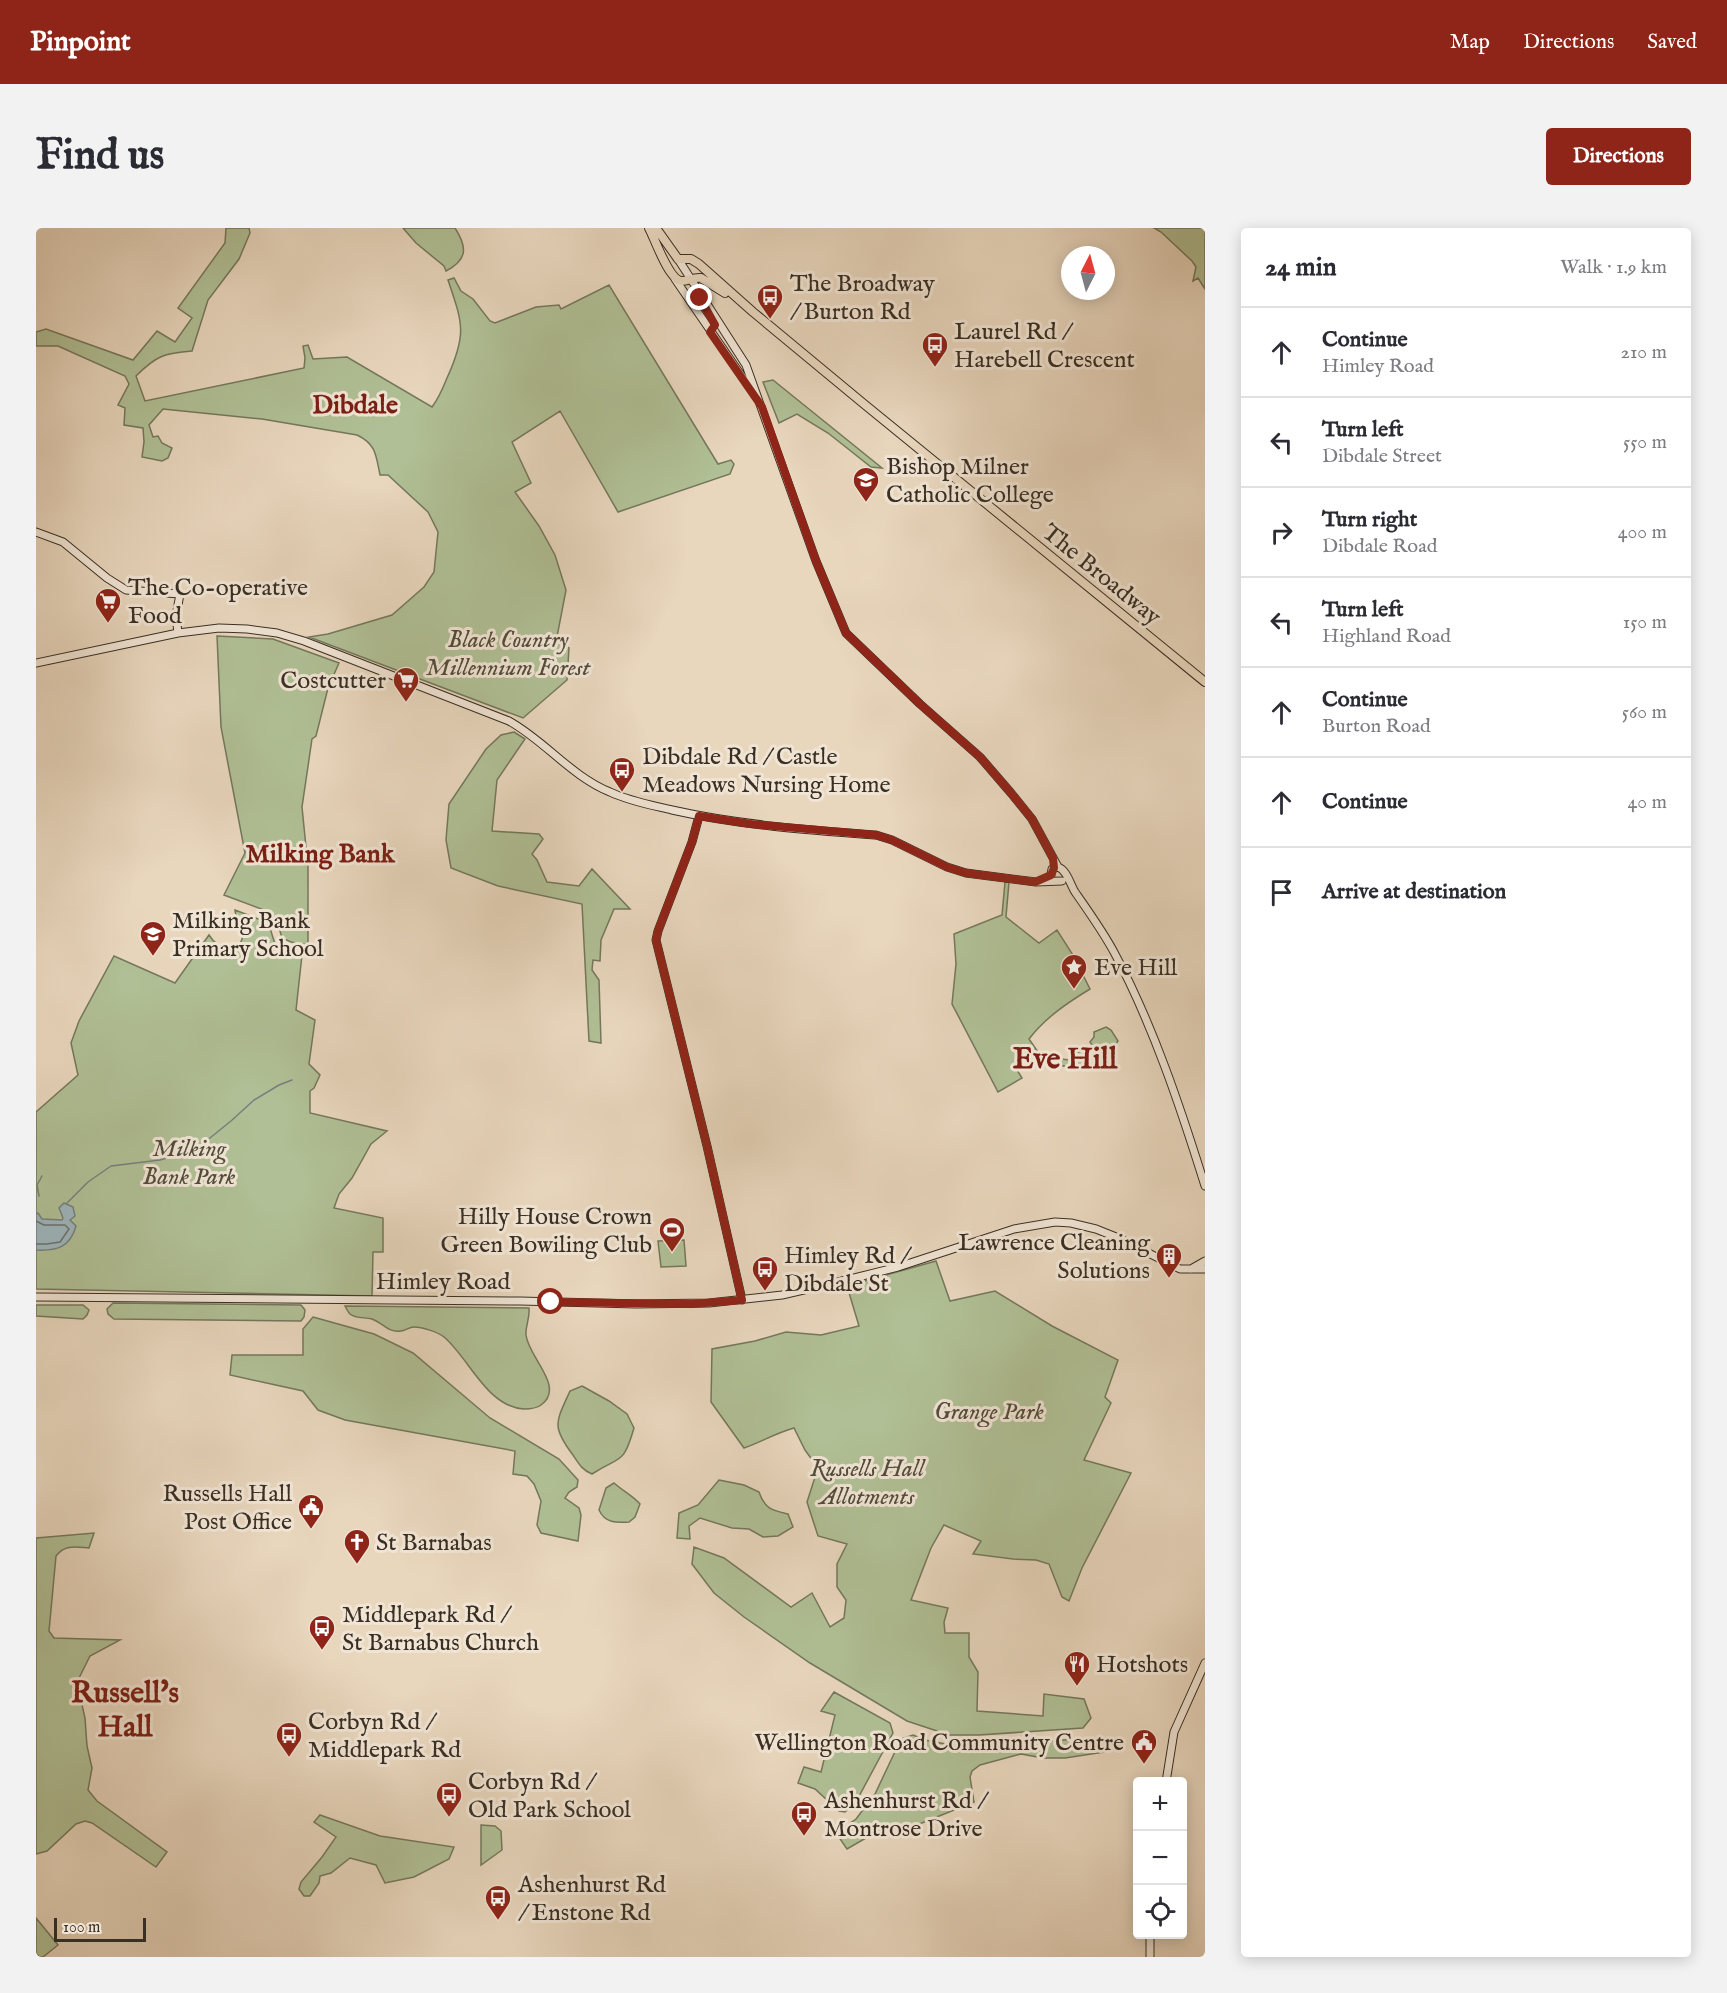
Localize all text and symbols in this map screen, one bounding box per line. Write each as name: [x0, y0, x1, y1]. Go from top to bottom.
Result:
text: Pinpoint: [30, 25, 131, 60]
text: Map: [1450, 29, 1490, 56]
text: Directions: [1523, 29, 1614, 56]
text: Saved: [1647, 29, 1697, 56]
button: Directions: [1546, 128, 1691, 185]
text: Find us: [36, 130, 164, 183]
north arrow: [1061, 246, 1115, 300]
text: 24 min: [1265, 251, 1337, 284]
text: Walk · 1.9 km: [1560, 255, 1667, 280]
place label: The Broadway / Burton Rd: [790, 269, 935, 328]
bus stop icon: The Broadway / Burton Rd: [755, 282, 785, 320]
route end: [686, 284, 712, 310]
place label: Laurel Rd / Harebell Crescent: [954, 317, 1135, 376]
text: Continue: [1322, 326, 1408, 354]
bus stop icon: Laurel Rd / Harebell Crescent: [920, 330, 950, 368]
icon: ahead: [1265, 336, 1298, 369]
text: 210 m: [1621, 340, 1667, 365]
text: Himley Road: [1322, 354, 1434, 379]
district label: Dibdale: [312, 389, 398, 422]
text: Turn left: [1322, 416, 1404, 444]
icon: left: [1265, 426, 1298, 459]
text: 550 m: [1623, 430, 1667, 455]
text: Dibdale Street: [1322, 444, 1442, 469]
place label: Bishop Milner Catholic College: [886, 452, 1054, 511]
school or university icon: Bishop Milner Catholic College: [851, 465, 881, 503]
text: Turn right: [1322, 506, 1417, 534]
icon: right: [1265, 516, 1298, 549]
street label: The Broadway: [1035, 518, 1167, 633]
text: 400 m: [1618, 520, 1667, 545]
text: Dibdale Road: [1322, 534, 1437, 559]
place label: The Co-operative Food: [128, 573, 308, 632]
supermarket icon: The Co-operative Food: [93, 586, 123, 624]
text: Turn left: [1322, 596, 1404, 624]
icon: left: [1265, 606, 1298, 639]
text: 150 m: [1623, 610, 1667, 635]
text: Highland Road: [1322, 624, 1451, 649]
park label: Black Country Millennium Forest: [426, 625, 591, 684]
supermarket icon: Costcutter: [391, 665, 421, 703]
place label: Costcutter: [280, 666, 386, 697]
text: Continue: [1322, 686, 1408, 714]
icon: ahead: [1265, 696, 1298, 729]
text: 560 m: [1622, 700, 1667, 725]
text: Burton Road: [1322, 714, 1431, 739]
place label: Dibdale Rd / Castle Meadows Nursing Home: [642, 742, 891, 801]
bus stop icon: Dibdale Rd / Castle Meadows Nursing Home: [607, 755, 637, 793]
icon: ahead: [1265, 786, 1298, 819]
text: Continue: [1322, 788, 1408, 816]
text: 40 m: [1628, 790, 1667, 815]
district label: Milking Bank: [245, 838, 396, 871]
icon: arrive: [1265, 876, 1298, 909]
text: Arrive at destination: [1322, 878, 1506, 906]
place label: Milking Bank Primary School: [172, 906, 324, 965]
school or university icon: Milking Bank Primary School: [138, 919, 168, 957]
place icon: Eve Hill: [1059, 952, 1089, 990]
place label: Eve Hill: [1094, 953, 1178, 984]
district label: Eve Hill: [1013, 1041, 1118, 1079]
park label: Milking Bank Park: [143, 1134, 236, 1193]
place label: Hilly House Crown Green Bowiling Club: [440, 1202, 652, 1261]
sports icon: Hilly House Crown Green Bowiling Club: [657, 1215, 687, 1253]
place label: Lawrence Cleaning Solutions: [958, 1228, 1151, 1287]
place label: Himley Rd / Dibdale St: [784, 1241, 912, 1300]
building icon: Lawrence Cleaning Solutions: [1154, 1241, 1184, 1279]
bus stop icon: Himley Rd / Dibdale St: [750, 1254, 780, 1292]
street label: Himley Road: [376, 1267, 510, 1298]
route start: [537, 1288, 563, 1314]
park label: Grange Park: [934, 1397, 1044, 1428]
park label: Russells Hall Allotments: [810, 1454, 926, 1513]
place label: Russells Hall Post Office: [163, 1479, 292, 1538]
public building icon: Russells Hall Post Office: [296, 1492, 326, 1530]
church icon: St Barnabas: [342, 1527, 372, 1565]
place label: St Barnabas: [376, 1528, 492, 1559]
place label: Middlepark Rd / St Barnabus Church: [342, 1600, 539, 1659]
bus stop icon: Middlepark Rd / St Barnabus Church: [307, 1613, 337, 1651]
restaurant icon: Hotshots: [1062, 1649, 1092, 1687]
place label: Hotshots: [1096, 1650, 1188, 1681]
district label: Russell's Hall: [71, 1675, 179, 1747]
place label: Corbyn Rd / Middlepark Rd: [308, 1707, 461, 1766]
bus stop icon: Corbyn Rd / Middlepark Rd: [274, 1720, 304, 1758]
public building icon: Wellington Road Community Centre: [1129, 1727, 1159, 1765]
place label: Wellington Road Community Centre: [755, 1728, 1124, 1759]
place label: Corbyn Rd / Old Park School: [468, 1767, 631, 1826]
map controls: [1133, 1777, 1187, 1939]
button: +: [1133, 1777, 1187, 1831]
bus stop icon: Corbyn Rd / Old Park School: [434, 1780, 464, 1818]
place label: Ashenhurst Rd / Montrose Drive: [823, 1786, 989, 1845]
bus stop icon: Ashenhurst Rd / Montrose Drive: [789, 1799, 819, 1837]
button: −: [1133, 1831, 1187, 1885]
place label: Ashenhurst Rd / Enstone Rd: [517, 1870, 666, 1929]
bus stop icon: Ashenhurst Rd / Enstone Rd: [483, 1883, 513, 1921]
button: locate: [1133, 1885, 1187, 1939]
scale bar: [54, 1915, 146, 1942]
text: 100 m: [63, 1918, 100, 1938]

